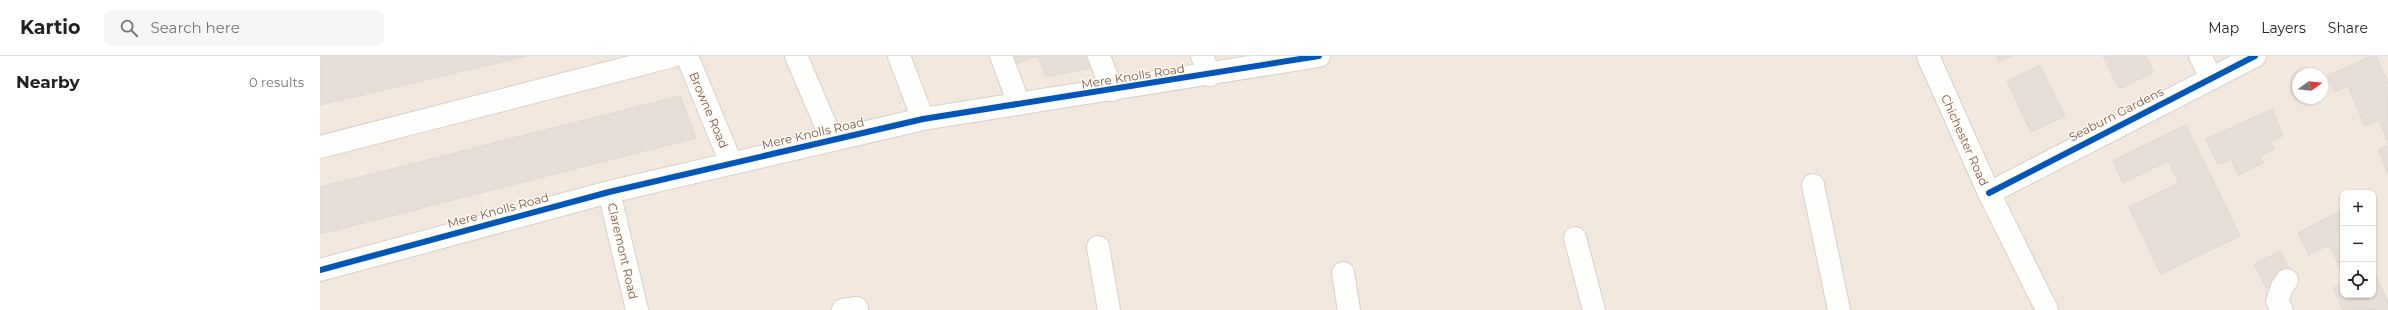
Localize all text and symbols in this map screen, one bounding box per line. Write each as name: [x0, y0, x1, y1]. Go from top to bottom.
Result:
search box: [104, 10, 384, 46]
text: Kartio: [20, 16, 80, 39]
icon: search: [118, 17, 140, 39]
text: Search here: [150, 18, 240, 37]
text: Map: [2208, 19, 2239, 37]
text: Layers: [2261, 19, 2306, 37]
text: Share: [2328, 19, 2368, 37]
street label: Mere Knolls Road: [1080, 60, 1186, 92]
north arrow: [2292, 68, 2328, 104]
street label: Browne Road: [686, 70, 732, 150]
text: Nearby: [16, 72, 80, 92]
text: 0 results: [249, 74, 304, 90]
street label: Seaburn Gardens: [2066, 84, 2166, 144]
street label: Chichester Road: [1938, 92, 1992, 188]
street label: Mere Knolls Road: [760, 114, 866, 152]
street label: Mere Knolls Road: [446, 189, 550, 231]
map controls: [2340, 190, 2376, 298]
button: +: [2340, 190, 2376, 226]
street label: Claremont Road: [605, 201, 641, 301]
button: −: [2340, 226, 2376, 262]
button: locate: [2340, 262, 2376, 298]

